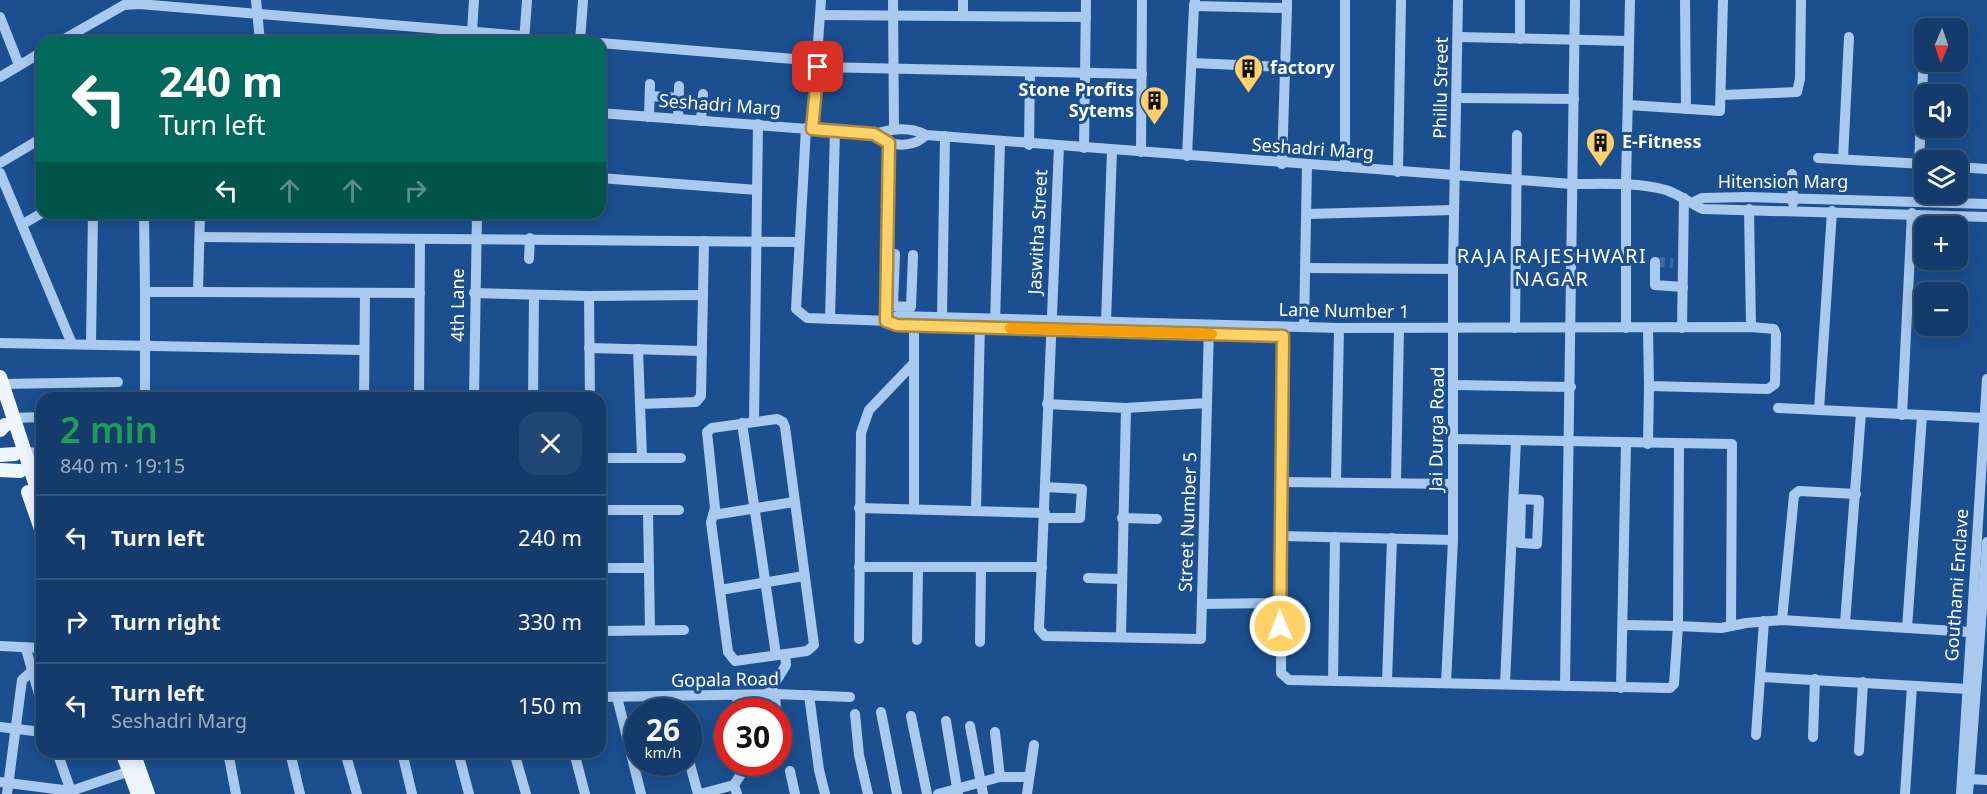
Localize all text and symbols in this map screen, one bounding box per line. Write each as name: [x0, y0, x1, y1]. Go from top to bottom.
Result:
north arrow: [1914, 18, 1968, 72]
map controls: [1914, 18, 1968, 336]
street label: Phillu Street: [1427, 36, 1453, 139]
pin: [792, 41, 843, 92]
icon: arrive: [801, 50, 834, 83]
text: 240 m: [159, 52, 283, 109]
building icon: factory: [1233, 52, 1265, 94]
place label: factory: [1270, 55, 1335, 79]
icon: left: [60, 60, 138, 138]
place label: Stone Profits Sytems: [1019, 77, 1134, 122]
building icon: Stone Profits Sytems: [1139, 84, 1171, 126]
button: sound: [1914, 84, 1968, 138]
street label: Seshadri Marg: [658, 88, 782, 120]
text: Turn left: [159, 106, 265, 143]
building icon: E-Fitness: [1585, 126, 1617, 168]
place label: E-Fitness: [1622, 129, 1701, 153]
street label: Seshadri Marg: [1251, 132, 1375, 164]
button: layers: [1914, 150, 1968, 204]
street label: Jaswitha Street: [1022, 168, 1052, 297]
street label: Hitension Marg: [1718, 169, 1848, 193]
icon: left: [210, 174, 243, 207]
icon: ahead: [273, 174, 306, 207]
icon: ahead: [336, 174, 369, 207]
icon: right: [399, 174, 432, 207]
button: +: [1914, 216, 1968, 270]
district label: RAJA RAJESHWARI NAGAR: [1457, 242, 1647, 292]
street label: 4th Lane: [445, 268, 469, 342]
button: −: [1914, 282, 1968, 336]
street label: Lane Number 1: [1278, 297, 1410, 323]
street label: Jai Durga Road: [1423, 366, 1449, 494]
text: 2 min: [60, 405, 158, 454]
button: close: [519, 412, 582, 475]
street label: Street Number 5: [1173, 451, 1201, 592]
text: 840 m · 19:15: [60, 452, 185, 479]
street label: Gouthami Enclave: [1939, 508, 1973, 662]
icon: left: [60, 521, 93, 554]
text: Turn left: [111, 522, 205, 552]
text: 240 m: [518, 522, 582, 552]
position arrow: [1248, 594, 1312, 658]
icon: right: [60, 605, 93, 638]
text: Turn right: [111, 606, 221, 636]
text: 330 m: [518, 606, 582, 636]
street label: Gopala Road: [671, 666, 779, 692]
text: Turn left: [111, 677, 205, 707]
icon: left: [60, 689, 93, 722]
text: 150 m: [518, 690, 582, 720]
speed limit sign: 30: [714, 698, 792, 776]
text: Seshadri Marg: [111, 707, 247, 734]
text: 26: [646, 709, 680, 750]
text: km/h: [645, 742, 681, 762]

